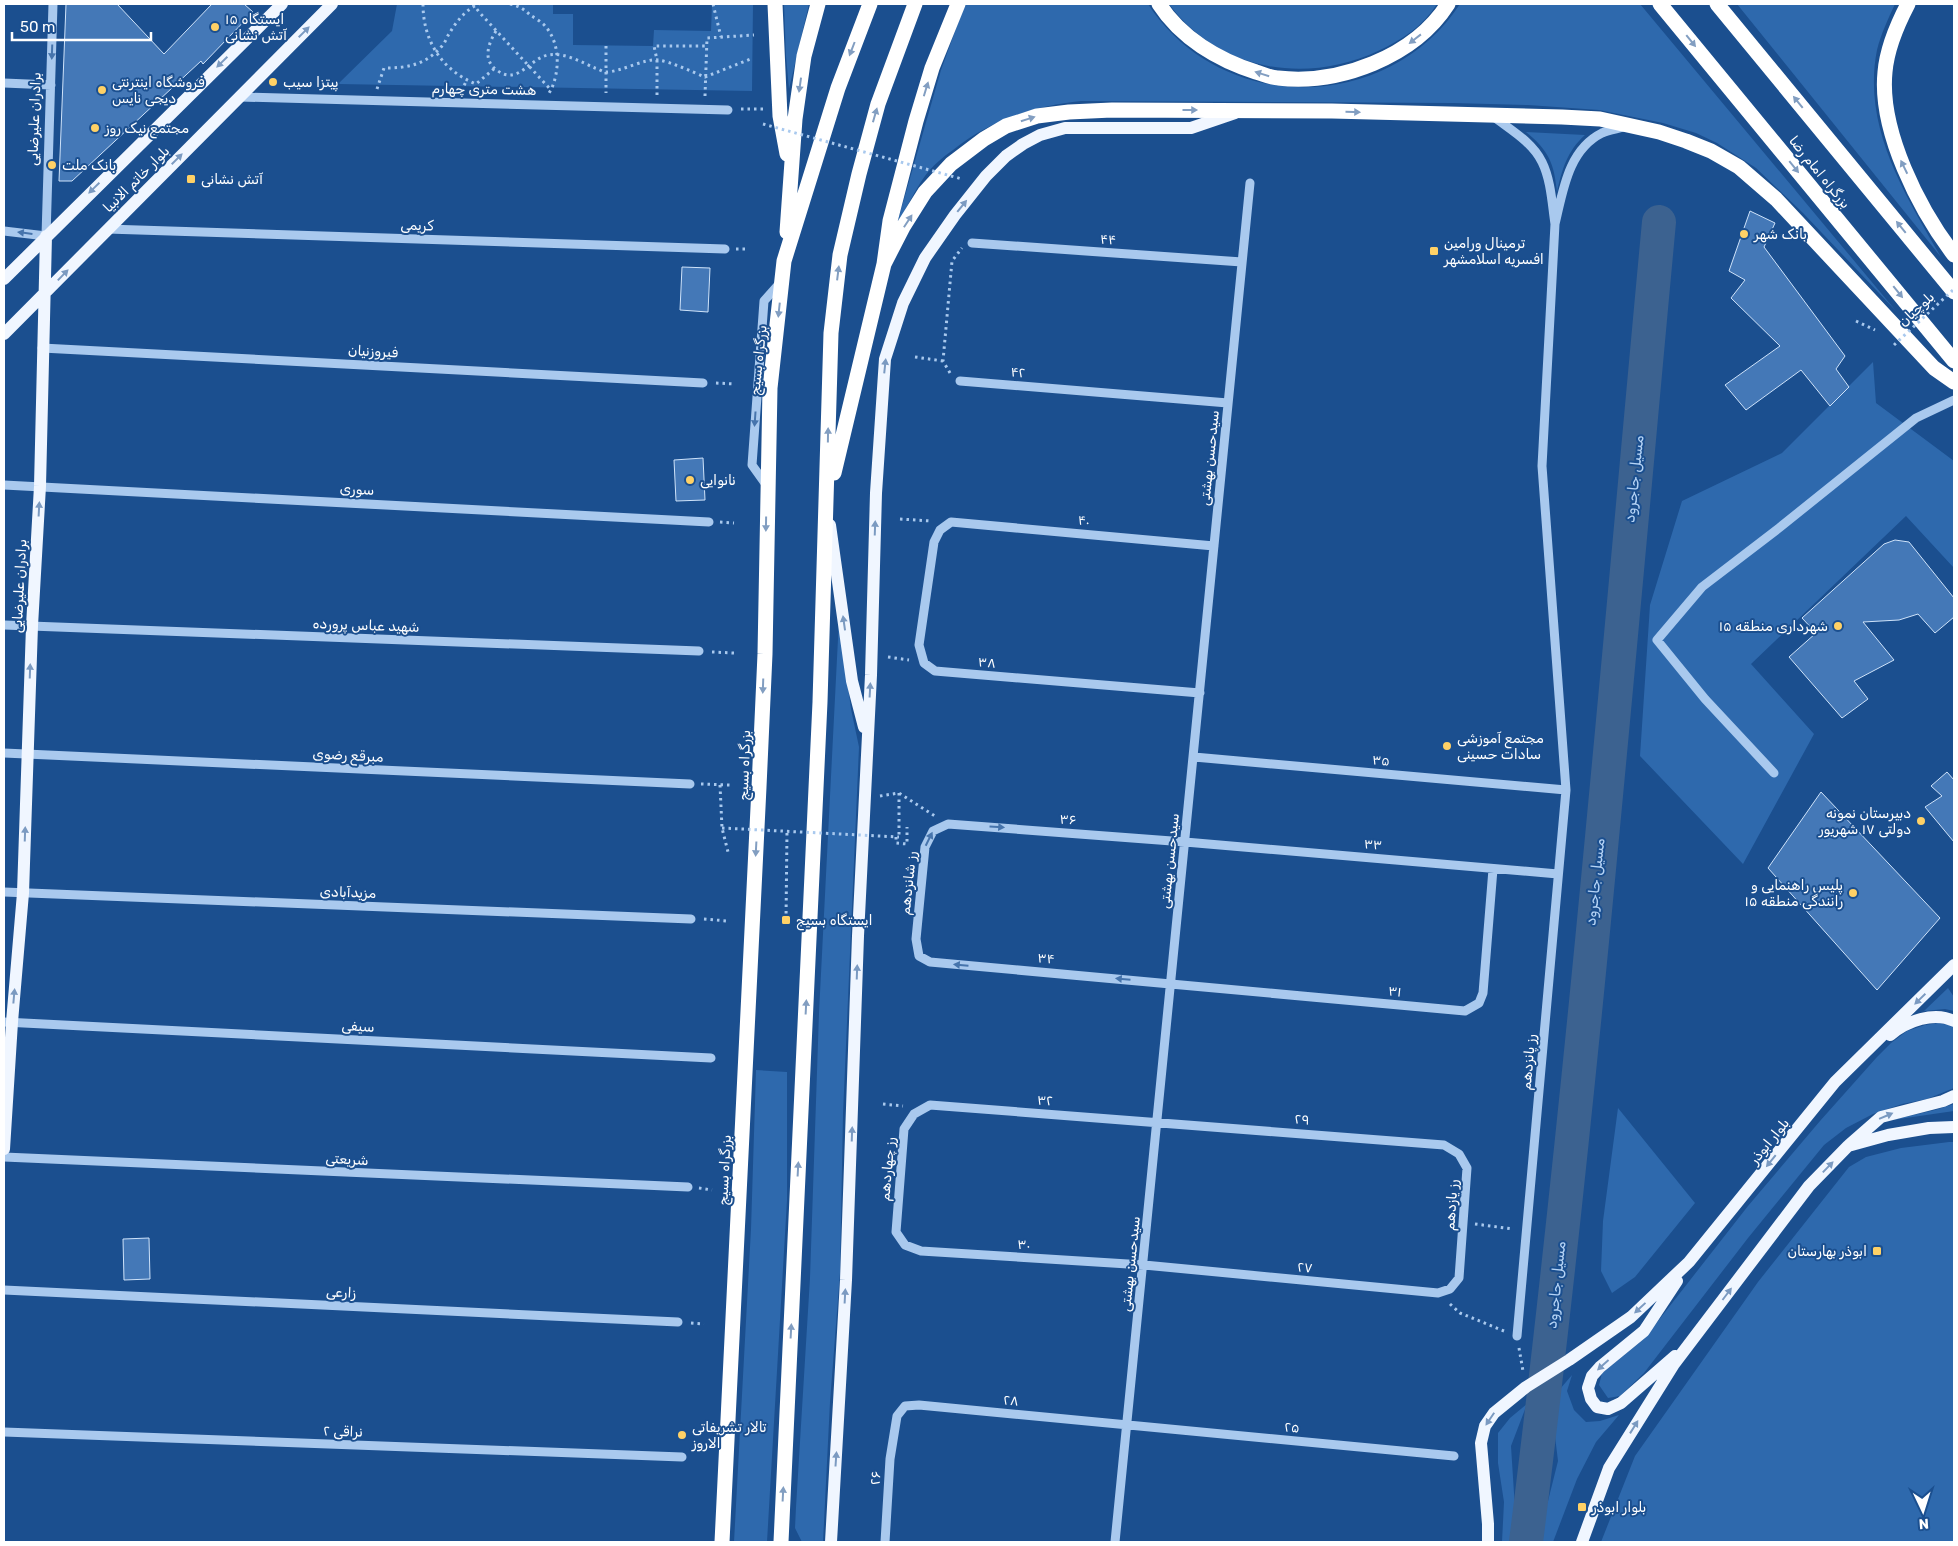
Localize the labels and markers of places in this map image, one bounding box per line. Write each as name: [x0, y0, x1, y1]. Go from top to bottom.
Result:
place label: ایستگاه ۱۵ آتش نشانی: [225, 11, 287, 44]
marker: ایستگاه ۱۵ آتش نشانی: [209, 21, 221, 33]
place label: فروشگاه اینترنتی دیجی نایس: [112, 74, 205, 107]
place label: پیتزا سیب: [283, 74, 338, 92]
marker: پیتزا سیب: [267, 76, 279, 88]
marker: فروشگاه اینترنتی دیجی نایس: [96, 84, 108, 96]
place label: مجتمع نیک‌ روز: [104, 120, 189, 139]
marker: مجتمع نیک‌ روز: [89, 122, 101, 134]
place label: بانک ملت: [62, 157, 116, 174]
marker: بانک ملت: [46, 159, 58, 171]
place label: آتش نشانی: [201, 171, 263, 188]
marker: آتش نشانی: [185, 173, 197, 185]
place label: بانک شهر: [1753, 226, 1807, 243]
marker: بانک شهر: [1738, 228, 1750, 240]
place label: ترمینال ورامین افسریه اسلامشهر: [1443, 235, 1544, 268]
marker: ترمینال ورامین افسریه اسلامشهر: [1428, 245, 1440, 257]
place label: نانوایی: [700, 472, 736, 489]
marker: نانوایی: [684, 474, 696, 486]
place label: شهرداری منطقه ۱۵: [1719, 618, 1828, 635]
marker: شهرداری منطقه ۱۵: [1832, 620, 1844, 632]
place label: مجتمع آموزشی سادات حسینی: [1457, 730, 1544, 763]
marker: مجتمع آموزشی سادات حسینی: [1441, 740, 1453, 752]
place label: دبیرستان نمونه دولتی ۱۷ شهریور: [1818, 805, 1911, 838]
marker: دبیرستان نمونه دولتی ۱۷ شهریور: [1915, 815, 1927, 827]
place label: پلیس راهنمایی و رانندگی منطقه ۱۵: [1745, 877, 1843, 910]
marker: پلیس راهنمایی و رانندگی منطقه ۱۵: [1847, 887, 1859, 899]
place label: ایستگاه بسیج: [796, 912, 873, 931]
marker: ایستگاه بسیج: [780, 914, 792, 926]
place label: ابوذر بهارستان: [1788, 1243, 1867, 1260]
marker: ابوذر بهارستان: [1871, 1245, 1883, 1257]
place label: تالار تشریفاتی الاروز: [691, 1419, 767, 1452]
marker: تالار تشریفاتی الاروز: [676, 1429, 688, 1441]
place label: بلوار ابوذر: [1591, 1499, 1646, 1516]
marker: بلوار ابوذر: [1576, 1501, 1588, 1513]

